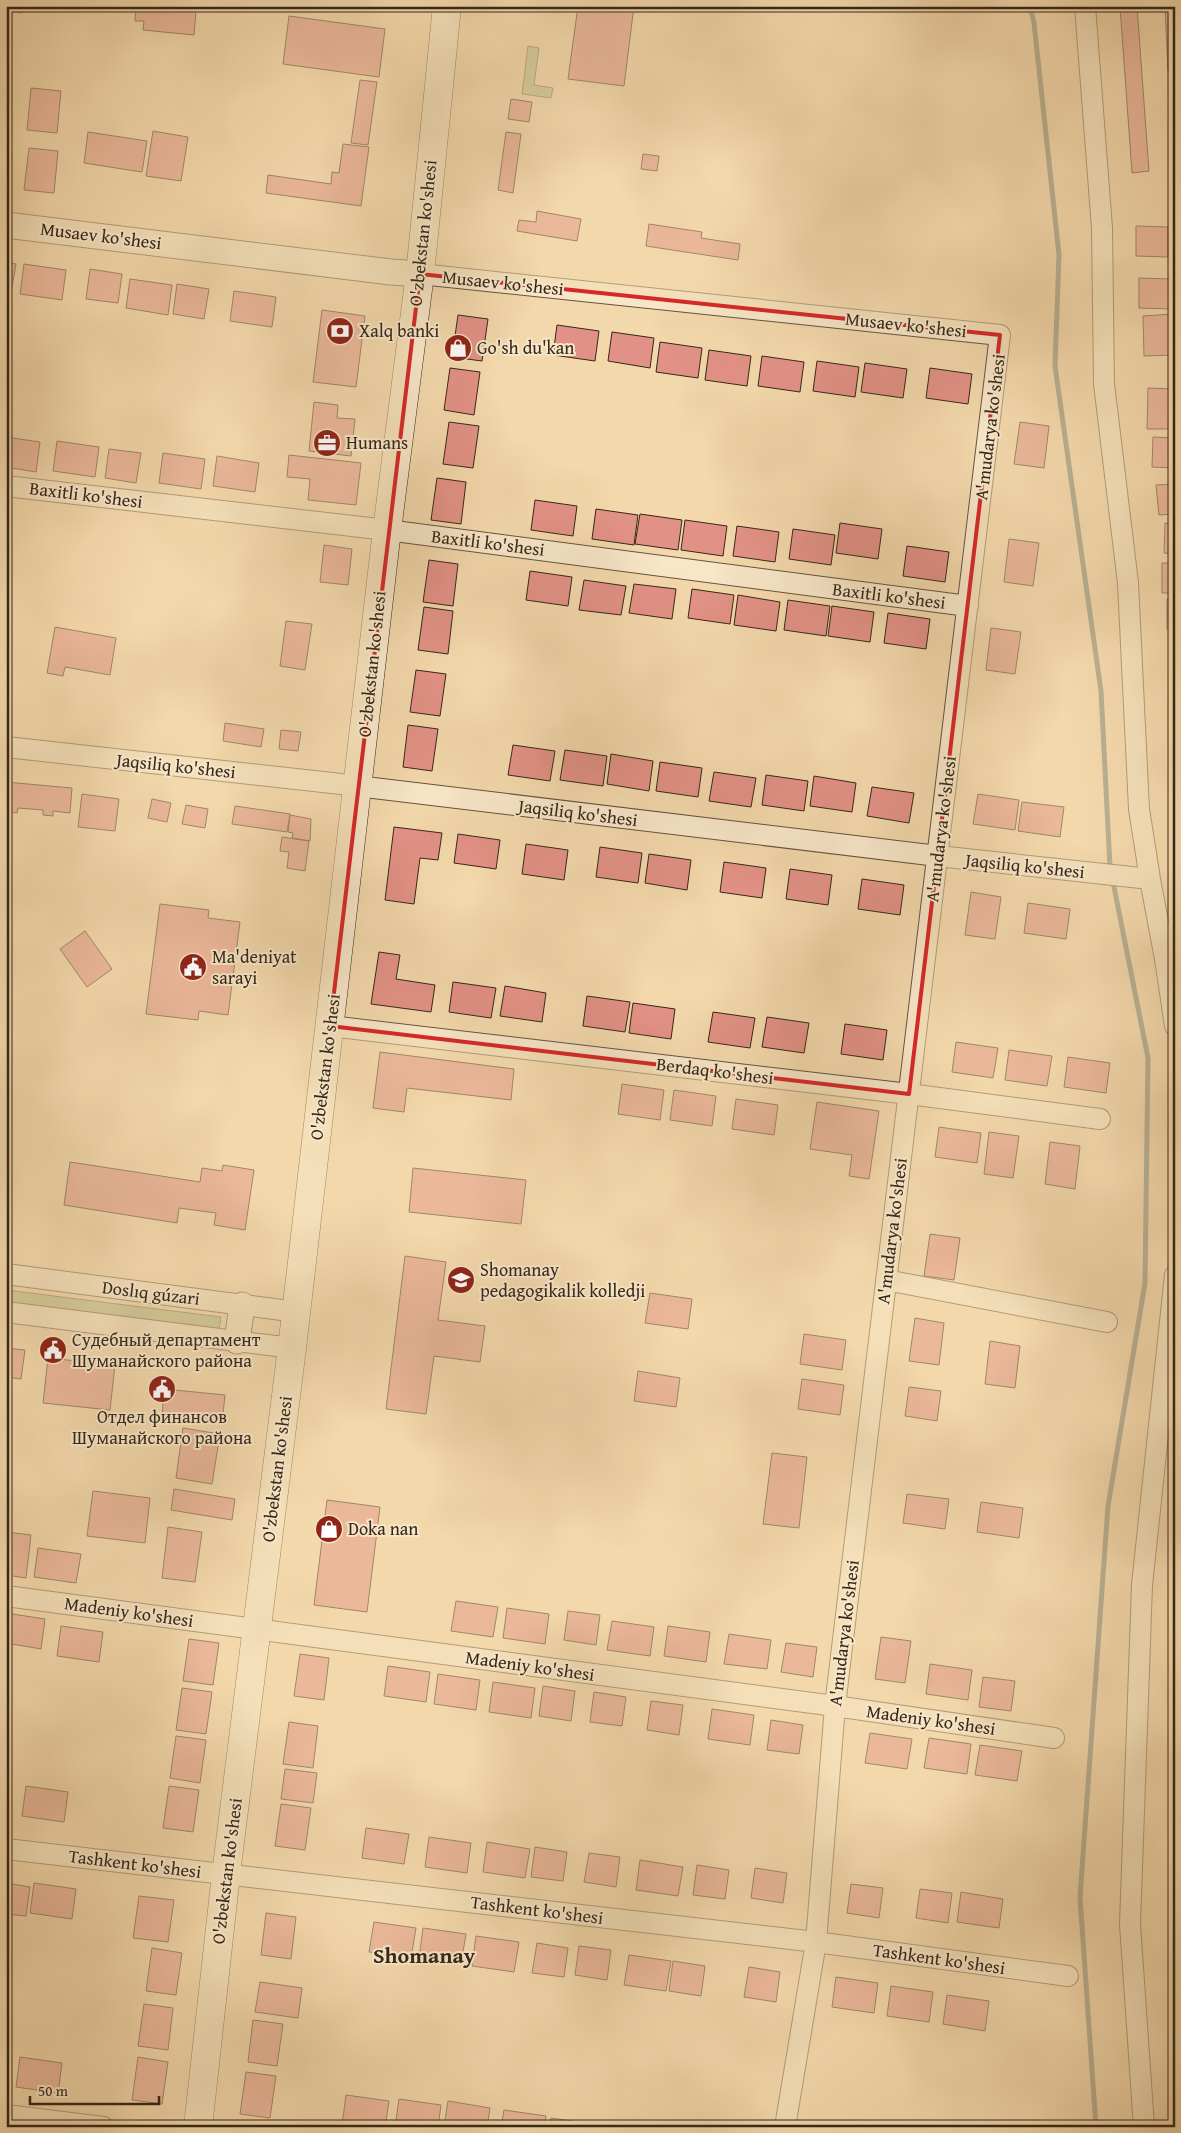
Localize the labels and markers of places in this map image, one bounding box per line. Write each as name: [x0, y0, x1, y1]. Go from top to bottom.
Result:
bank icon: Xalq banki: [325, 316, 355, 346]
place label: Xalq banki: [359, 317, 439, 344]
shop icon: Go'sh du'kan: [443, 333, 473, 363]
place label: Go'sh du'kan: [477, 334, 574, 361]
office icon: Humans: [312, 428, 342, 458]
place label: Humans: [346, 429, 408, 456]
place label: Ma'deniyat sarayi: [212, 943, 297, 991]
public building icon: Ma'deniyat sarayi: [178, 952, 208, 982]
place label: Shomanay pedagogikalik kolledji: [480, 1256, 645, 1304]
school or university icon: Shomanay pedagogikalik kolledji: [446, 1265, 476, 1295]
place label: Судебный департамент Шуманайского района: [72, 1326, 261, 1374]
public building icon: Судебный департамент Шуманайского района: [38, 1335, 68, 1365]
public building icon: Отдел финансов Шуманайского района: [147, 1374, 177, 1404]
place label: Отдел финансов Шуманайского района: [72, 1403, 252, 1451]
shop icon: Doka nan: [314, 1514, 344, 1544]
place label: Doka nan: [348, 1515, 418, 1542]

